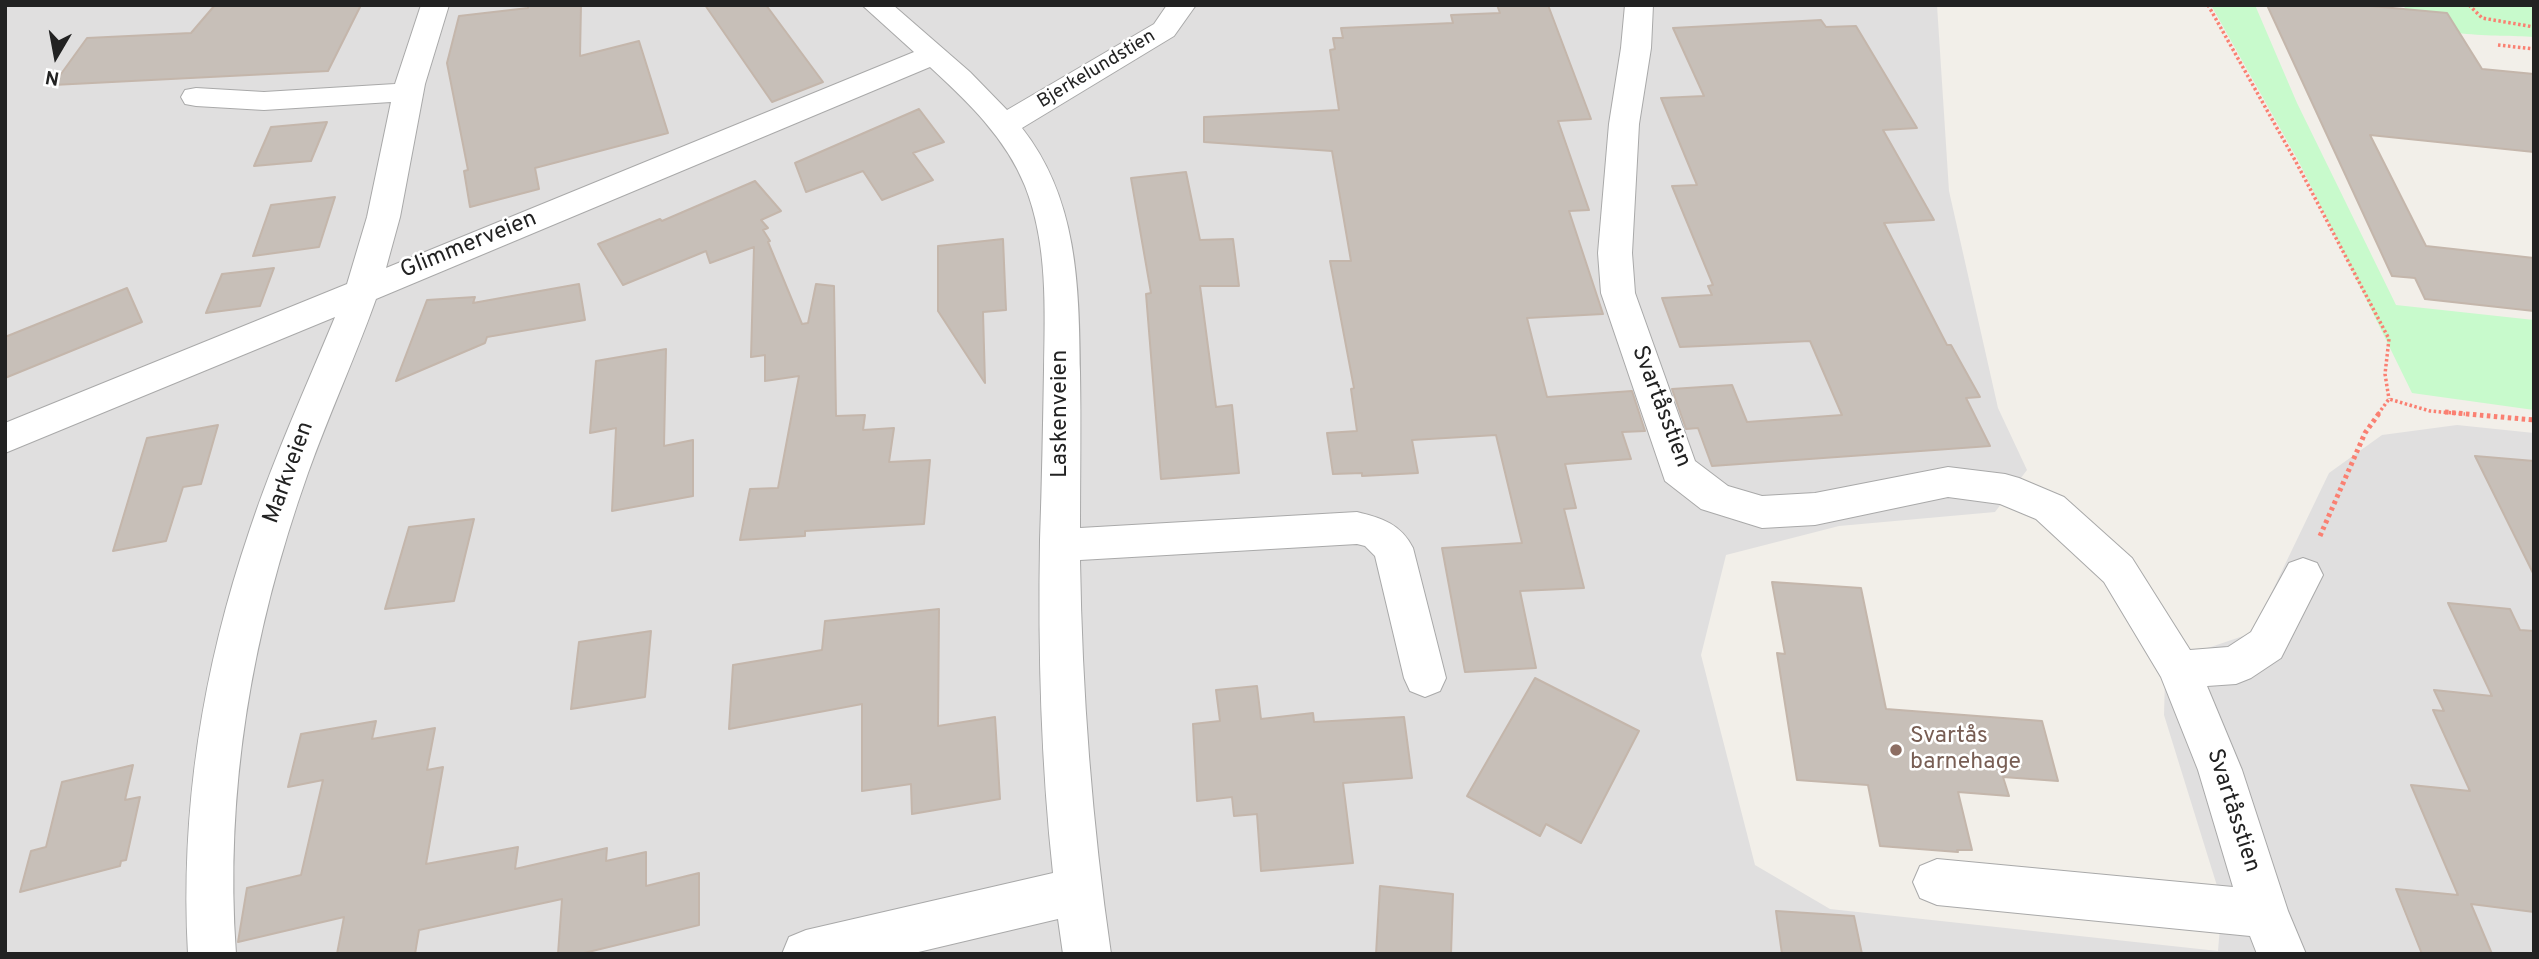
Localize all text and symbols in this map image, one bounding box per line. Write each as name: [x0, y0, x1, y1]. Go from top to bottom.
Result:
north arrow: [21, 21, 91, 91]
street label: Bjerkelundstien: [1034, 26, 1160, 114]
text: N: [44, 64, 61, 90]
street label: Glimmerveien: [397, 206, 541, 286]
street label: Svartåsstien: [1624, 342, 1696, 472]
street label: Laskenveien: [1047, 350, 1075, 478]
street label: Markveien: [259, 418, 321, 528]
place label: Svartås barnehage: [1910, 723, 2021, 777]
marker: Svartås barnehage: [1888, 742, 1904, 758]
street label: Svartåsstien: [2199, 746, 2265, 876]

